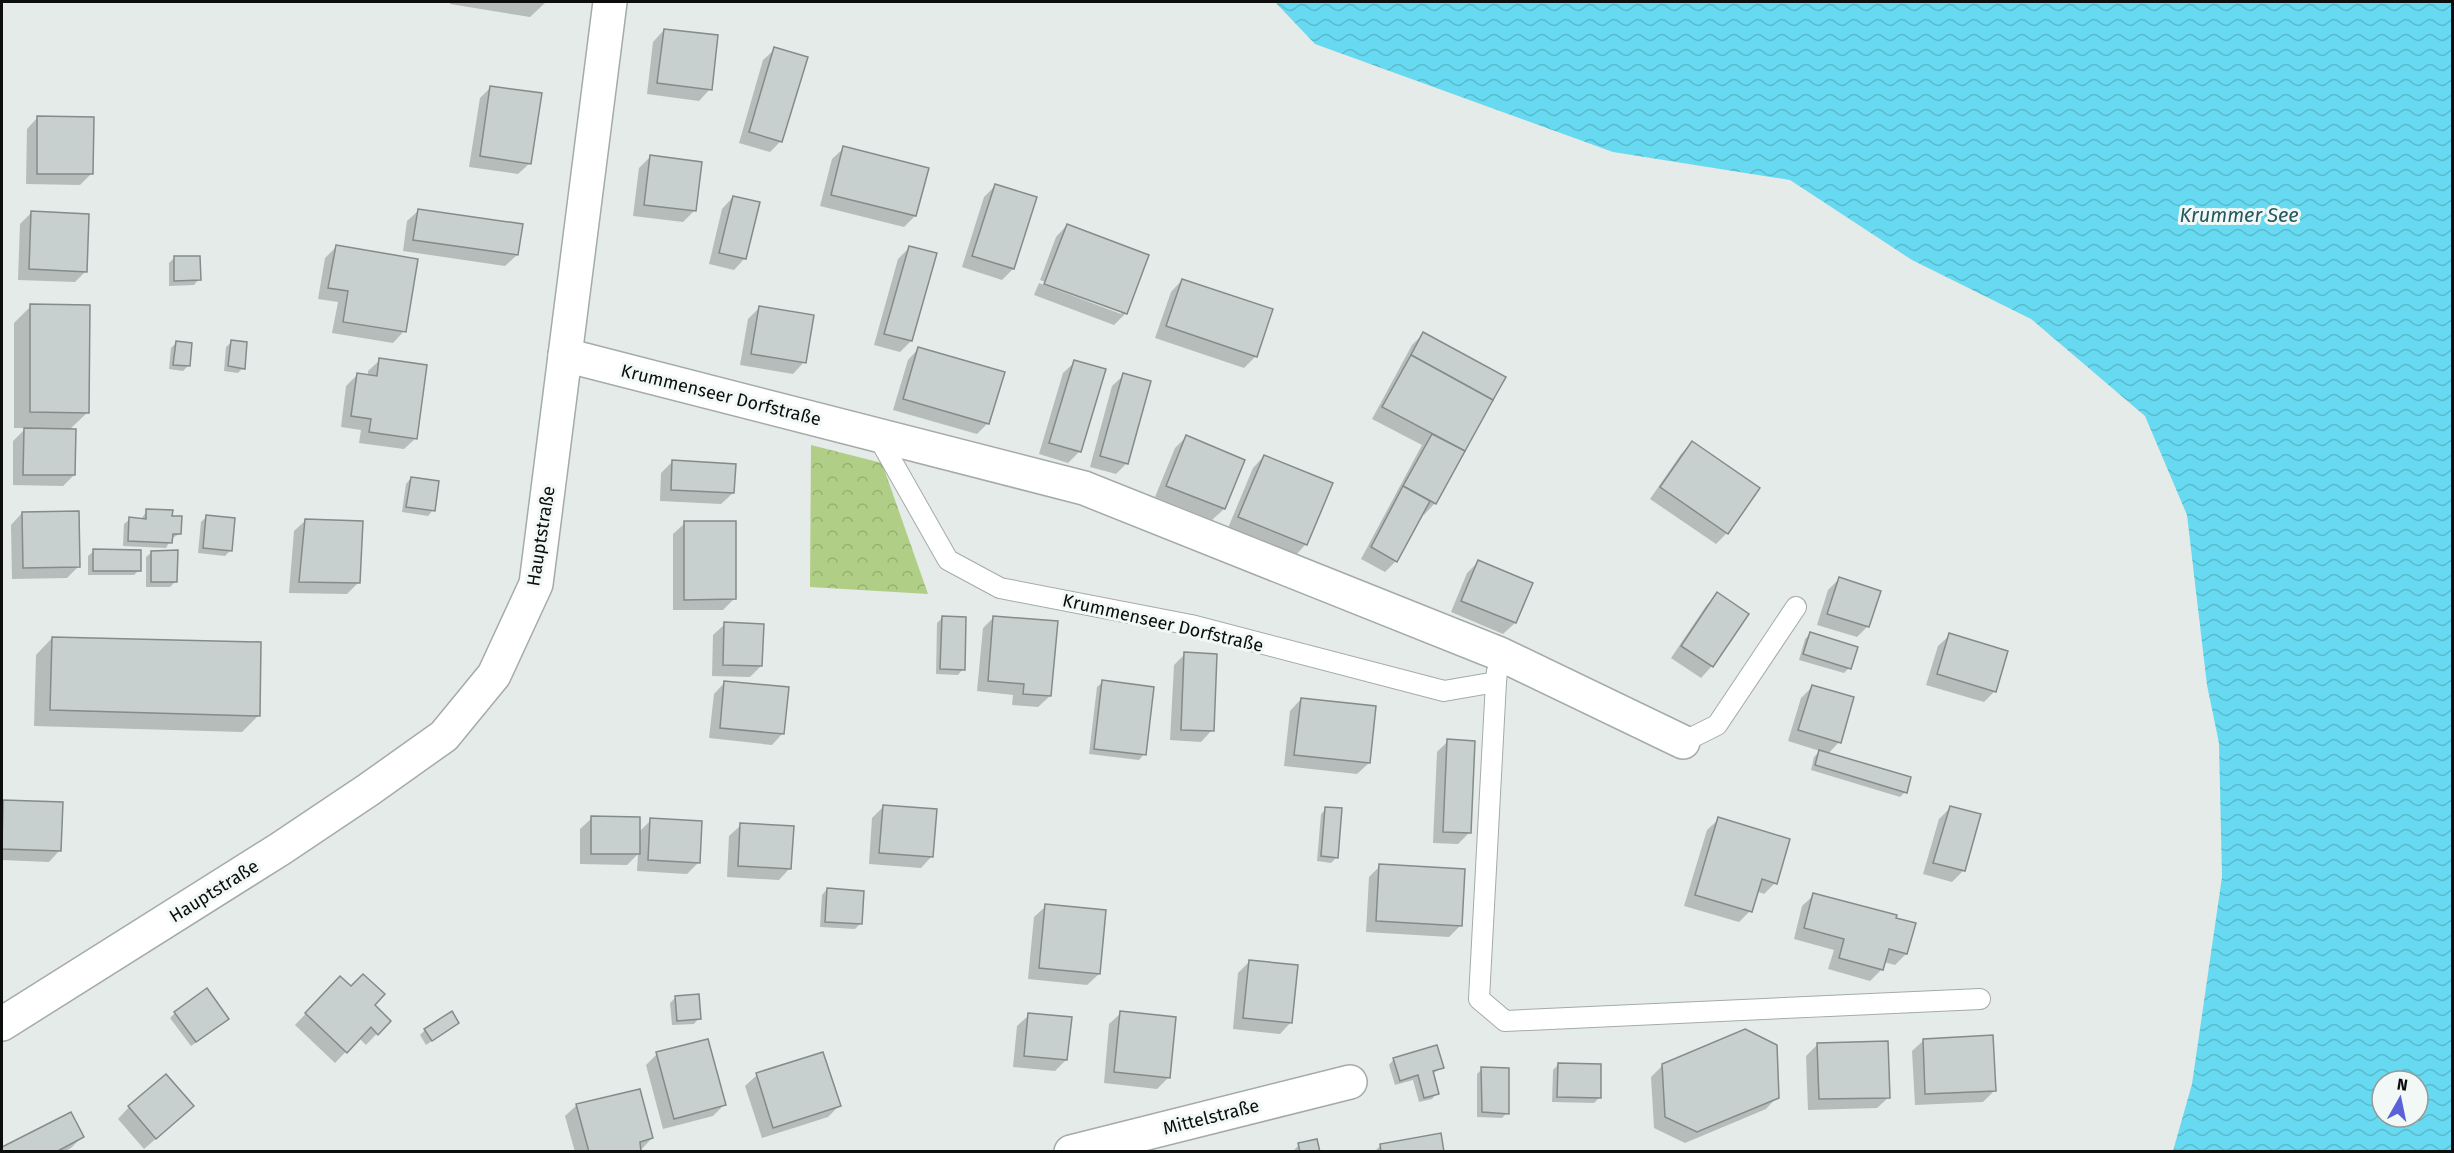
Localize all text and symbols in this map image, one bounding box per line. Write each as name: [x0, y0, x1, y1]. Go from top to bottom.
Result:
water label: Krummer See: [2179, 203, 2299, 227]
street label: Krummenseer Dorfstraße: [619, 359, 823, 431]
street label: Hauptstraße: [522, 484, 560, 588]
street label: Krummenseer Dorfstraße: [1060, 589, 1266, 657]
street label: Hauptstraße: [165, 855, 263, 927]
north arrow: [2370, 1069, 2430, 1129]
text: N: [2396, 1074, 2409, 1095]
street label: Mittelstraße: [1161, 1094, 1261, 1140]

